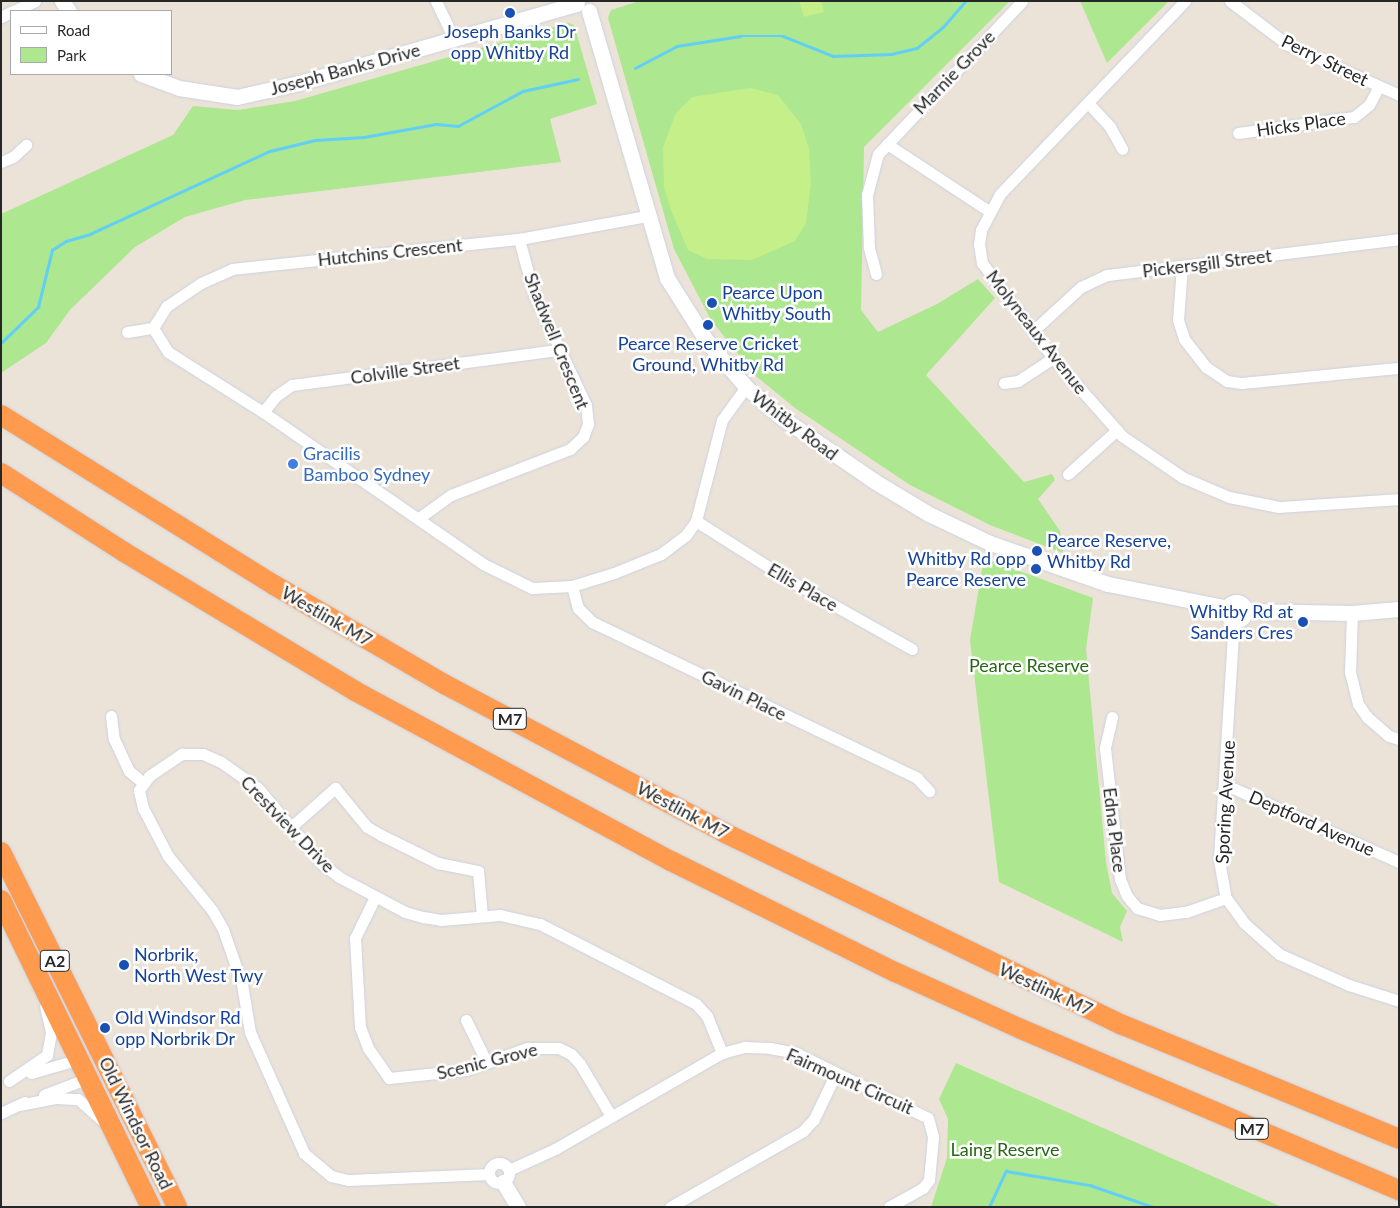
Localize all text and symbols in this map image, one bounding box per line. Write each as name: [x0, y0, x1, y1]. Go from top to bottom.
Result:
marker: Joseph Banks Dr opp Whitby Rd: [504, 7, 516, 19]
legend: [10, 10, 172, 75]
text: Road: [57, 21, 90, 39]
place label: Joseph Banks Dr opp Whitby Rd: [444, 21, 576, 64]
street label: Marnie Grove: [909, 26, 999, 118]
street label: Perry Street: [1278, 30, 1372, 90]
street label: Joseph Banks Drive: [268, 39, 422, 99]
text: Park: [57, 46, 86, 64]
street label: Hicks Place: [1255, 107, 1347, 141]
street label: Hutchins Crescent: [317, 234, 463, 270]
street label: Pickersgill Street: [1141, 244, 1273, 282]
street label: Molyneaux Avenue: [982, 266, 1092, 398]
street label: Shadwell Crescent: [520, 270, 594, 412]
place label: Pearce Upon Whitby South: [722, 282, 832, 324]
marker: Pearce Upon Whitby South: [706, 297, 718, 309]
marker: Pearce Reserve Cricket Ground, Whitby Rd: [702, 319, 714, 331]
place label: Pearce Reserve Cricket Ground, Whitby Rd: [618, 333, 798, 376]
street label: Colville Street: [349, 352, 461, 388]
street label: Whitby Road: [747, 385, 843, 465]
place label: Gracilis Bamboo Sydney: [303, 443, 430, 486]
marker: Gracilis Bamboo Sydney: [287, 458, 299, 470]
place label: Pearce Reserve, Whitby Rd: [1047, 530, 1171, 572]
marker: Pearce Reserve, Whitby Rd: [1031, 545, 1043, 557]
place label: Whitby Rd opp Pearce Reserve: [906, 548, 1026, 590]
street label: Ellis Place: [764, 558, 842, 616]
marker: Whitby Rd opp Pearce Reserve: [1030, 563, 1042, 575]
street label: Westlink M7: [278, 581, 376, 651]
place label: Whitby Rd at Sanders Cres: [1189, 601, 1293, 644]
marker: Whitby Rd at Sanders Cres: [1297, 616, 1309, 628]
park label: Pearce Reserve: [969, 654, 1089, 676]
street label: Gavin Place: [698, 665, 790, 725]
road number: M7: [492, 706, 528, 732]
street label: Sporing Avenue: [1211, 739, 1239, 865]
street label: Crestview Drive: [236, 771, 340, 877]
street label: Westlink M7: [633, 777, 733, 843]
street label: Edna Place: [1099, 786, 1131, 874]
street label: Deptford Avenue: [1246, 786, 1378, 860]
place label: Norbrik, North West Twy: [134, 944, 264, 986]
road number: A2: [39, 948, 71, 974]
street label: Westlink M7: [996, 958, 1096, 1020]
marker: Norbrik, North West Twy: [118, 959, 130, 971]
place label: Old Windsor Rd opp Norbrik Dr: [115, 1007, 241, 1050]
marker: Old Windsor Rd opp Norbrik Dr: [99, 1022, 111, 1034]
street label: Scenic Grove: [434, 1038, 540, 1084]
street label: Fairmount Circuit: [783, 1043, 917, 1119]
street label: Old Windsor Road: [94, 1053, 178, 1193]
road number: M7: [1234, 1116, 1270, 1142]
park label: Laing Reserve: [950, 1138, 1060, 1160]

